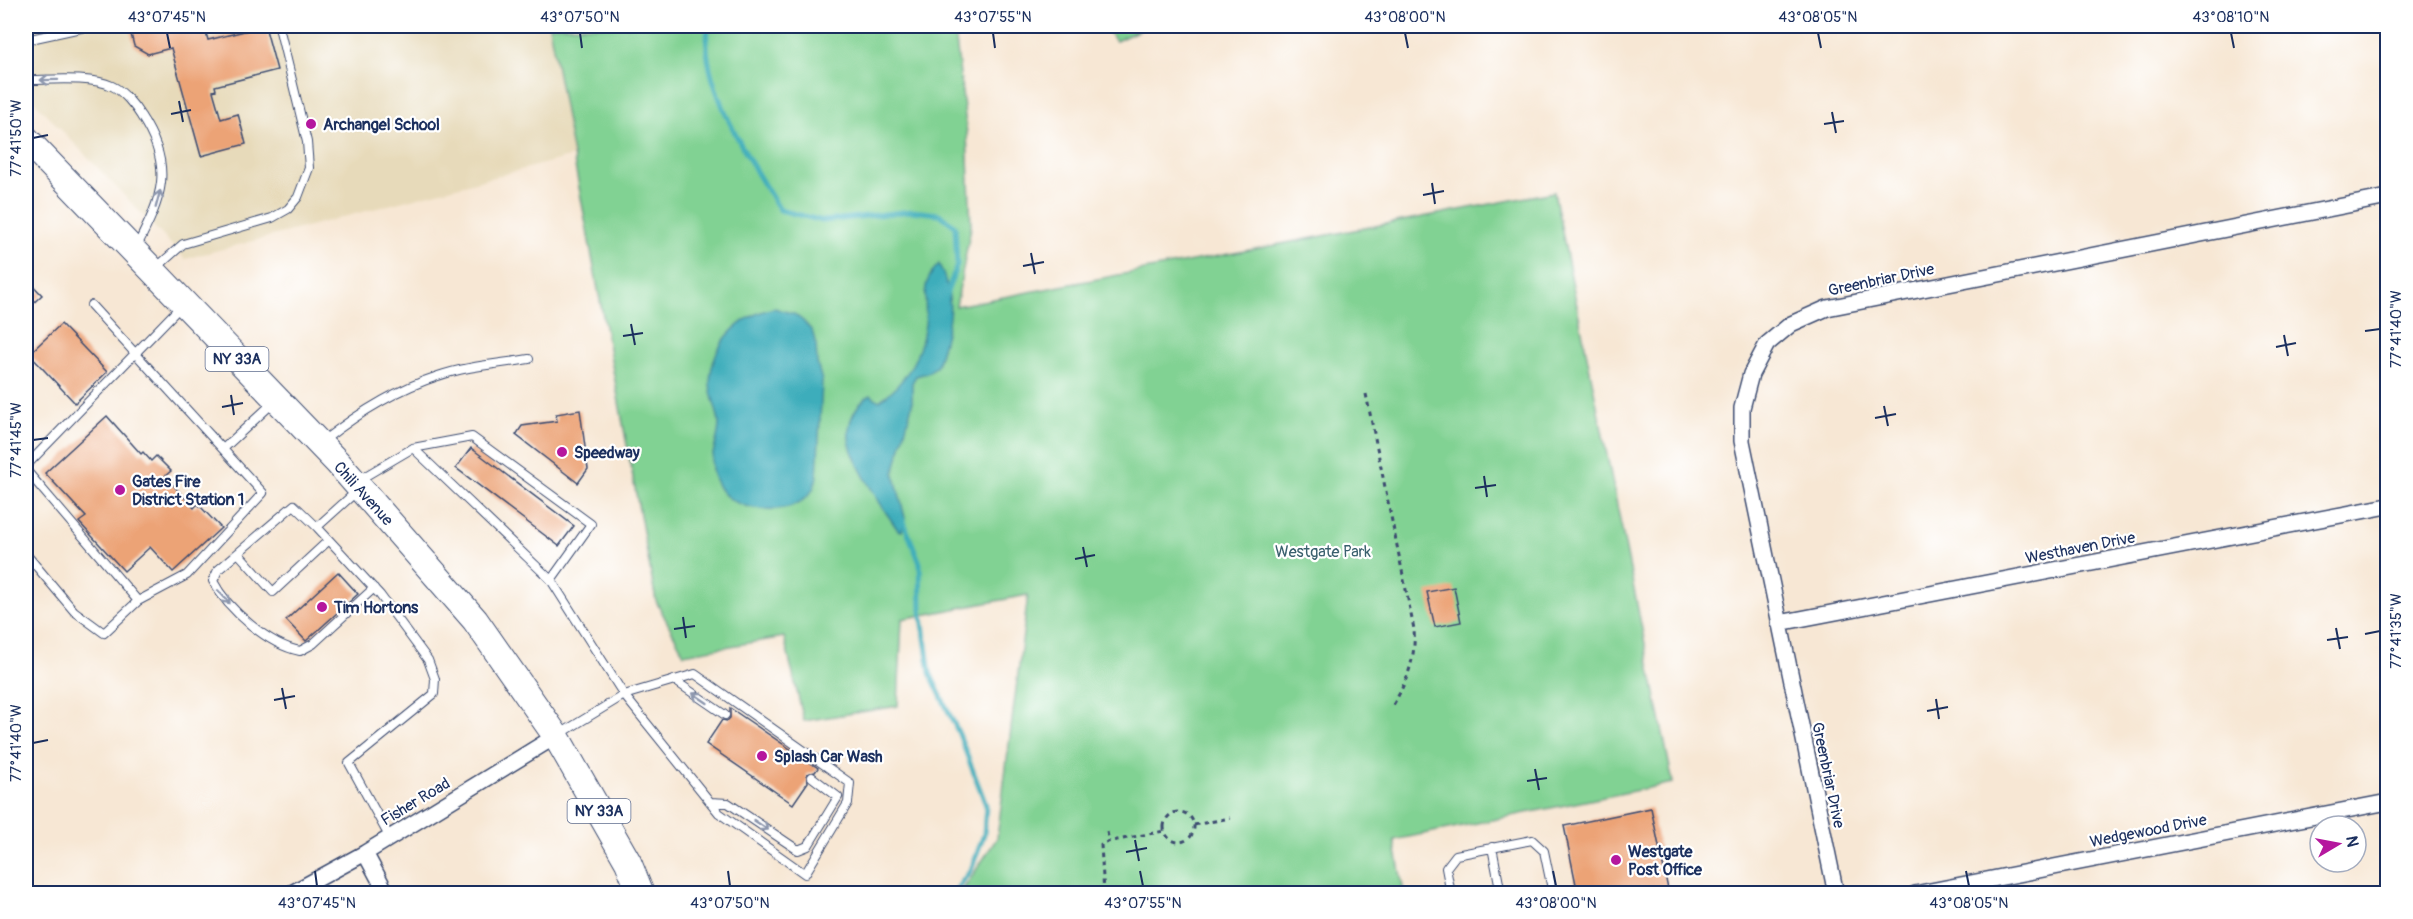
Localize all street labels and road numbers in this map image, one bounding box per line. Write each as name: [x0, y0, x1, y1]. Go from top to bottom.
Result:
street label: Greenbriar Drive: [1826, 259, 1936, 301]
road number: NY 33A: [206, 347, 268, 371]
street label: Chili Avenue: [329, 457, 397, 530]
street label: Westhaven Drive: [2024, 528, 2137, 568]
street label: Greenbriar Drive: [1807, 720, 1849, 830]
street label: Fisher Road: [377, 773, 454, 830]
road number: NY 33A: [568, 799, 630, 823]
street label: Wedgewood Drive: [2088, 810, 2208, 852]

